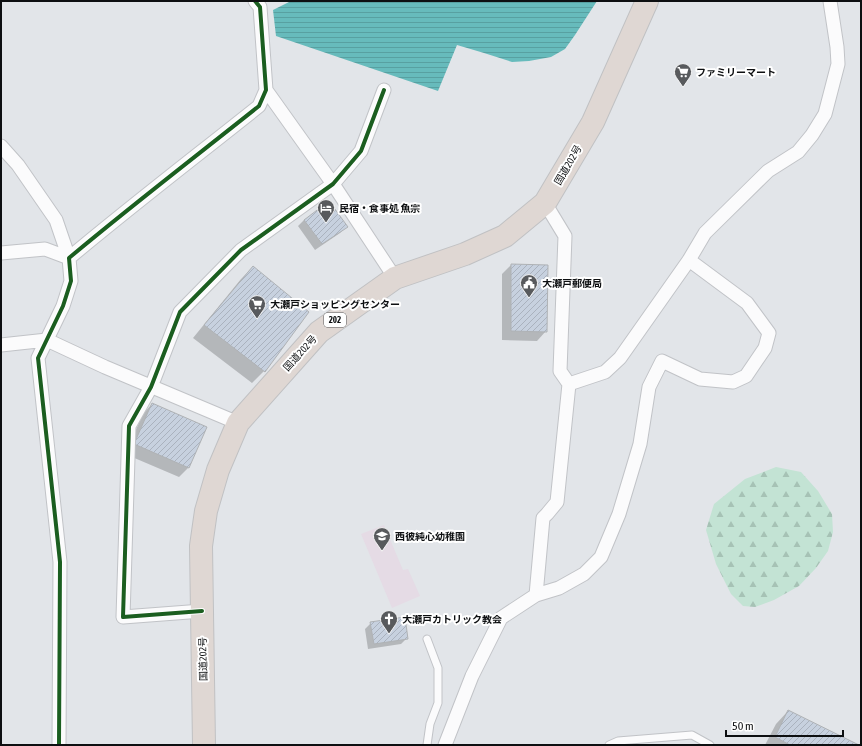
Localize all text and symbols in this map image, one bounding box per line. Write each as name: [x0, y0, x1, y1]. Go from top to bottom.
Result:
supermarket icon: ファミリーマート: [673, 62, 693, 87]
place label: ファミリーマート: [696, 67, 776, 78]
street label: 国道202号: [552, 143, 584, 187]
hotel icon: 民宿・食事処 魚宗: [316, 198, 336, 223]
place label: 民宿・食事処 魚宗: [339, 203, 420, 214]
public building icon: 大瀬戸郵便局: [519, 273, 539, 298]
place label: 大瀬戸郵便局: [542, 278, 602, 289]
supermarket icon: 大瀬戸ショッピングセンター: [247, 294, 267, 319]
place label: 大瀬戸ショッピングセンター: [270, 299, 400, 310]
road number: 202: [324, 313, 346, 327]
street label: 国道202号: [281, 333, 319, 373]
school or university icon: 西彼純心幼稚園: [372, 526, 392, 551]
place label: 西彼純心幼稚園: [395, 531, 465, 542]
church icon: 大瀬戸カトリック教会: [379, 609, 399, 634]
place label: 大瀬戸カトリック教会: [402, 614, 502, 625]
street label: 国道202号: [197, 637, 209, 681]
scale bar: [726, 712, 843, 738]
text: 50 m: [732, 719, 754, 733]

